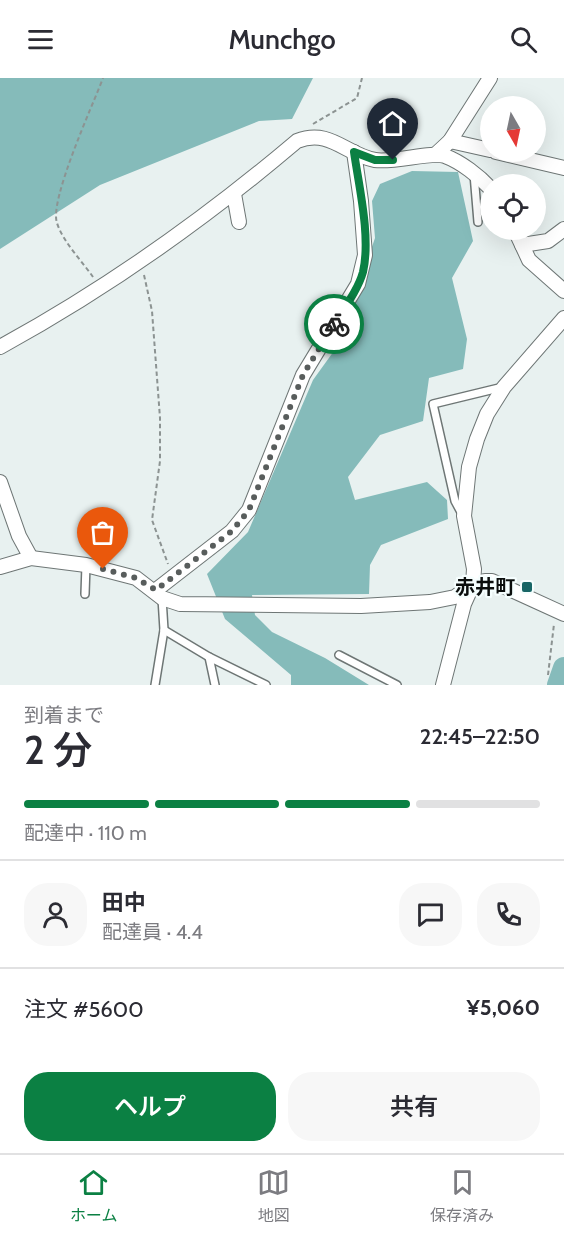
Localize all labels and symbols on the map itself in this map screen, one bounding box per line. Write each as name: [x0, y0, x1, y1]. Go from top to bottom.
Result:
north arrow: [480, 96, 546, 162]
pin: [367, 98, 418, 160]
courier: [304, 294, 364, 354]
pin: [77, 507, 128, 569]
place label: 赤井町: [455, 575, 515, 599]
marker: 赤井町: [520, 580, 534, 594]

